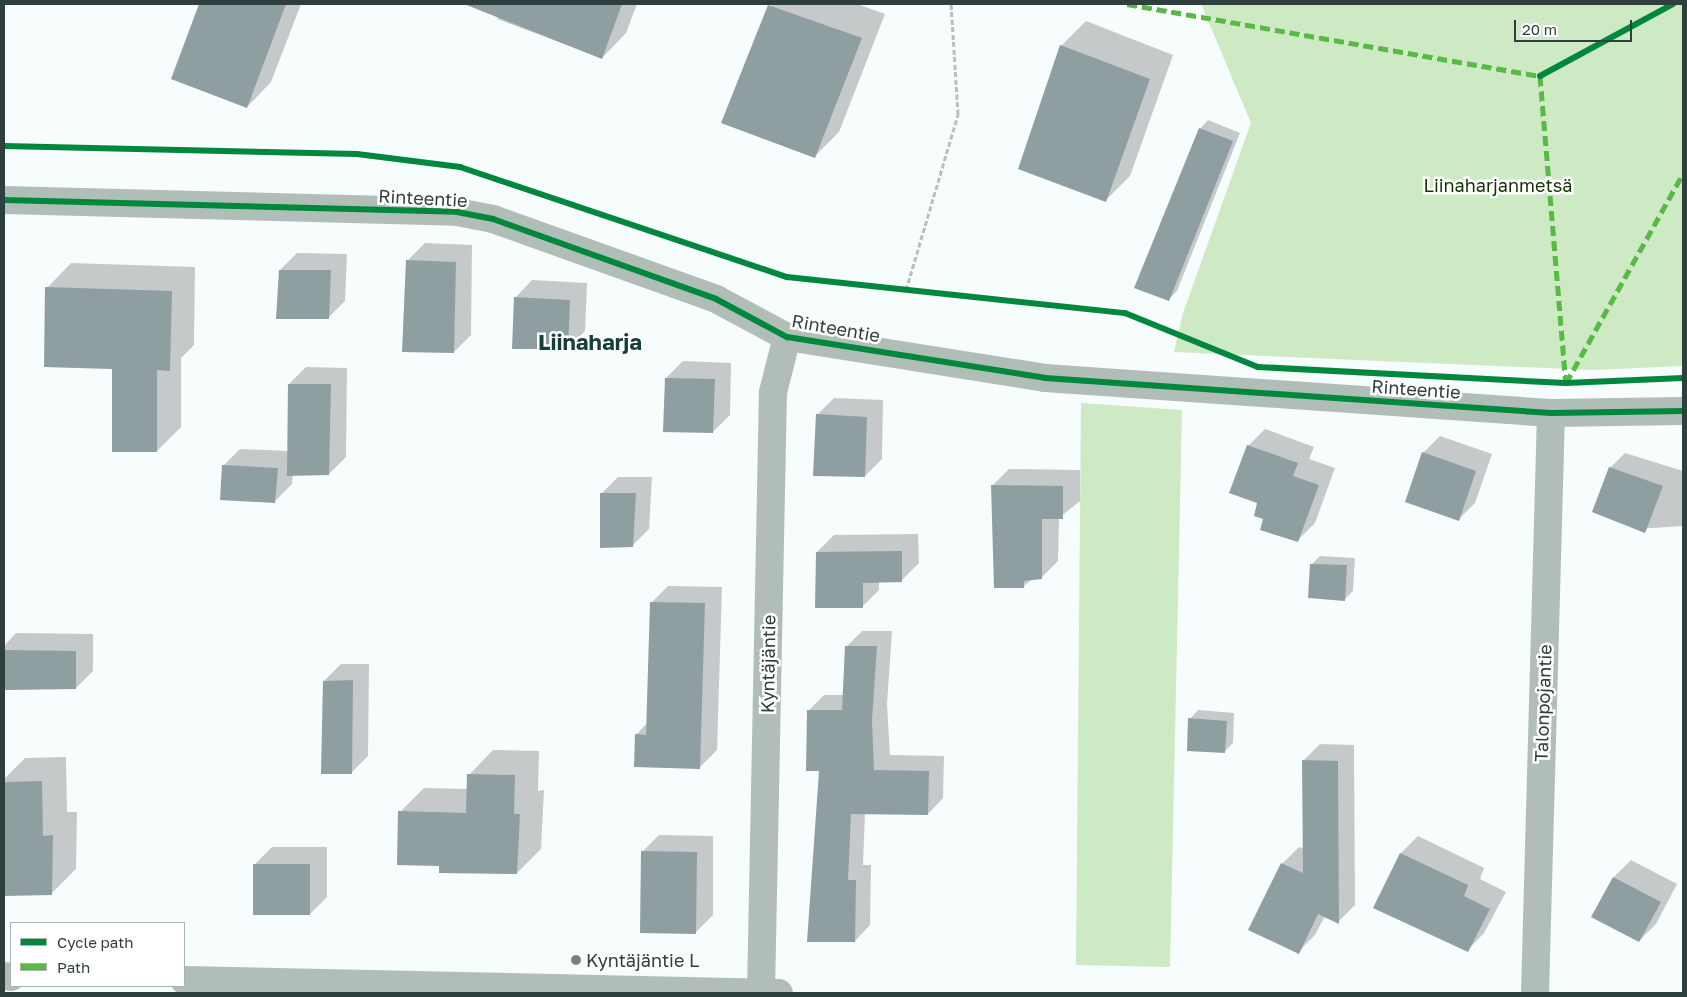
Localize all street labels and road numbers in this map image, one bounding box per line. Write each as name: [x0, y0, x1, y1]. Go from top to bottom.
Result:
street label: Rinteentie: [378, 185, 468, 211]
street label: Rinteentie: [790, 310, 882, 346]
street label: Rinteentie: [1371, 375, 1461, 403]
street label: Kyntäjäntie: [756, 615, 780, 713]
street label: Talonpojantie: [1530, 644, 1556, 762]

